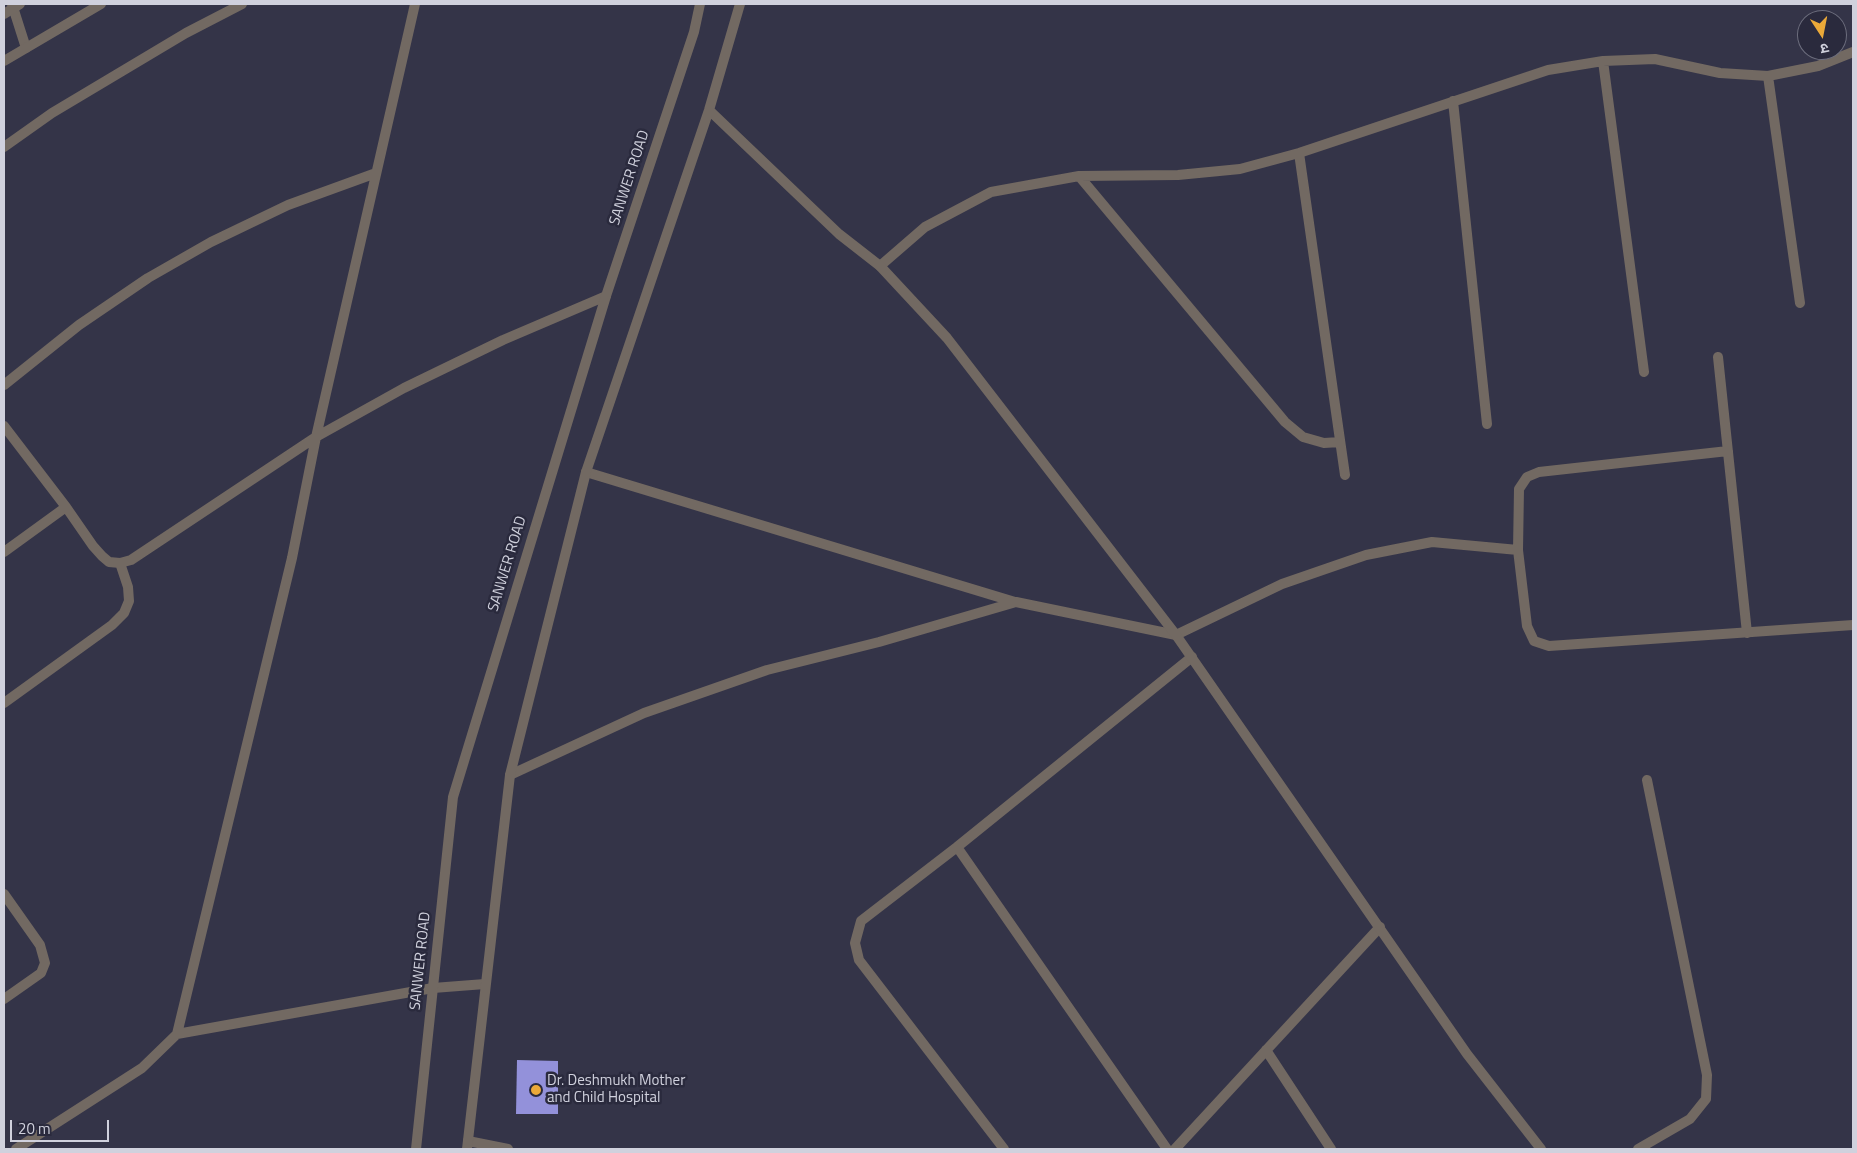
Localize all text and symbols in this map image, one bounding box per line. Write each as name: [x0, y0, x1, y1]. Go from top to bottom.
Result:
north arrow: [1797, 10, 1847, 60]
text: उ: [1819, 38, 1831, 60]
street label: SANWER ROAD: [606, 128, 654, 228]
street label: SANWER ROAD: [485, 514, 531, 614]
street label: SANWER ROAD: [407, 911, 435, 1011]
place label: Dr. Deshmukh Mother and Child Hospital: [547, 1072, 685, 1107]
marker: Dr. Deshmukh Mother and Child Hospital: [529, 1083, 543, 1097]
scale bar: [12, 1110, 111, 1142]
text: 20 m: [18, 1117, 51, 1140]

